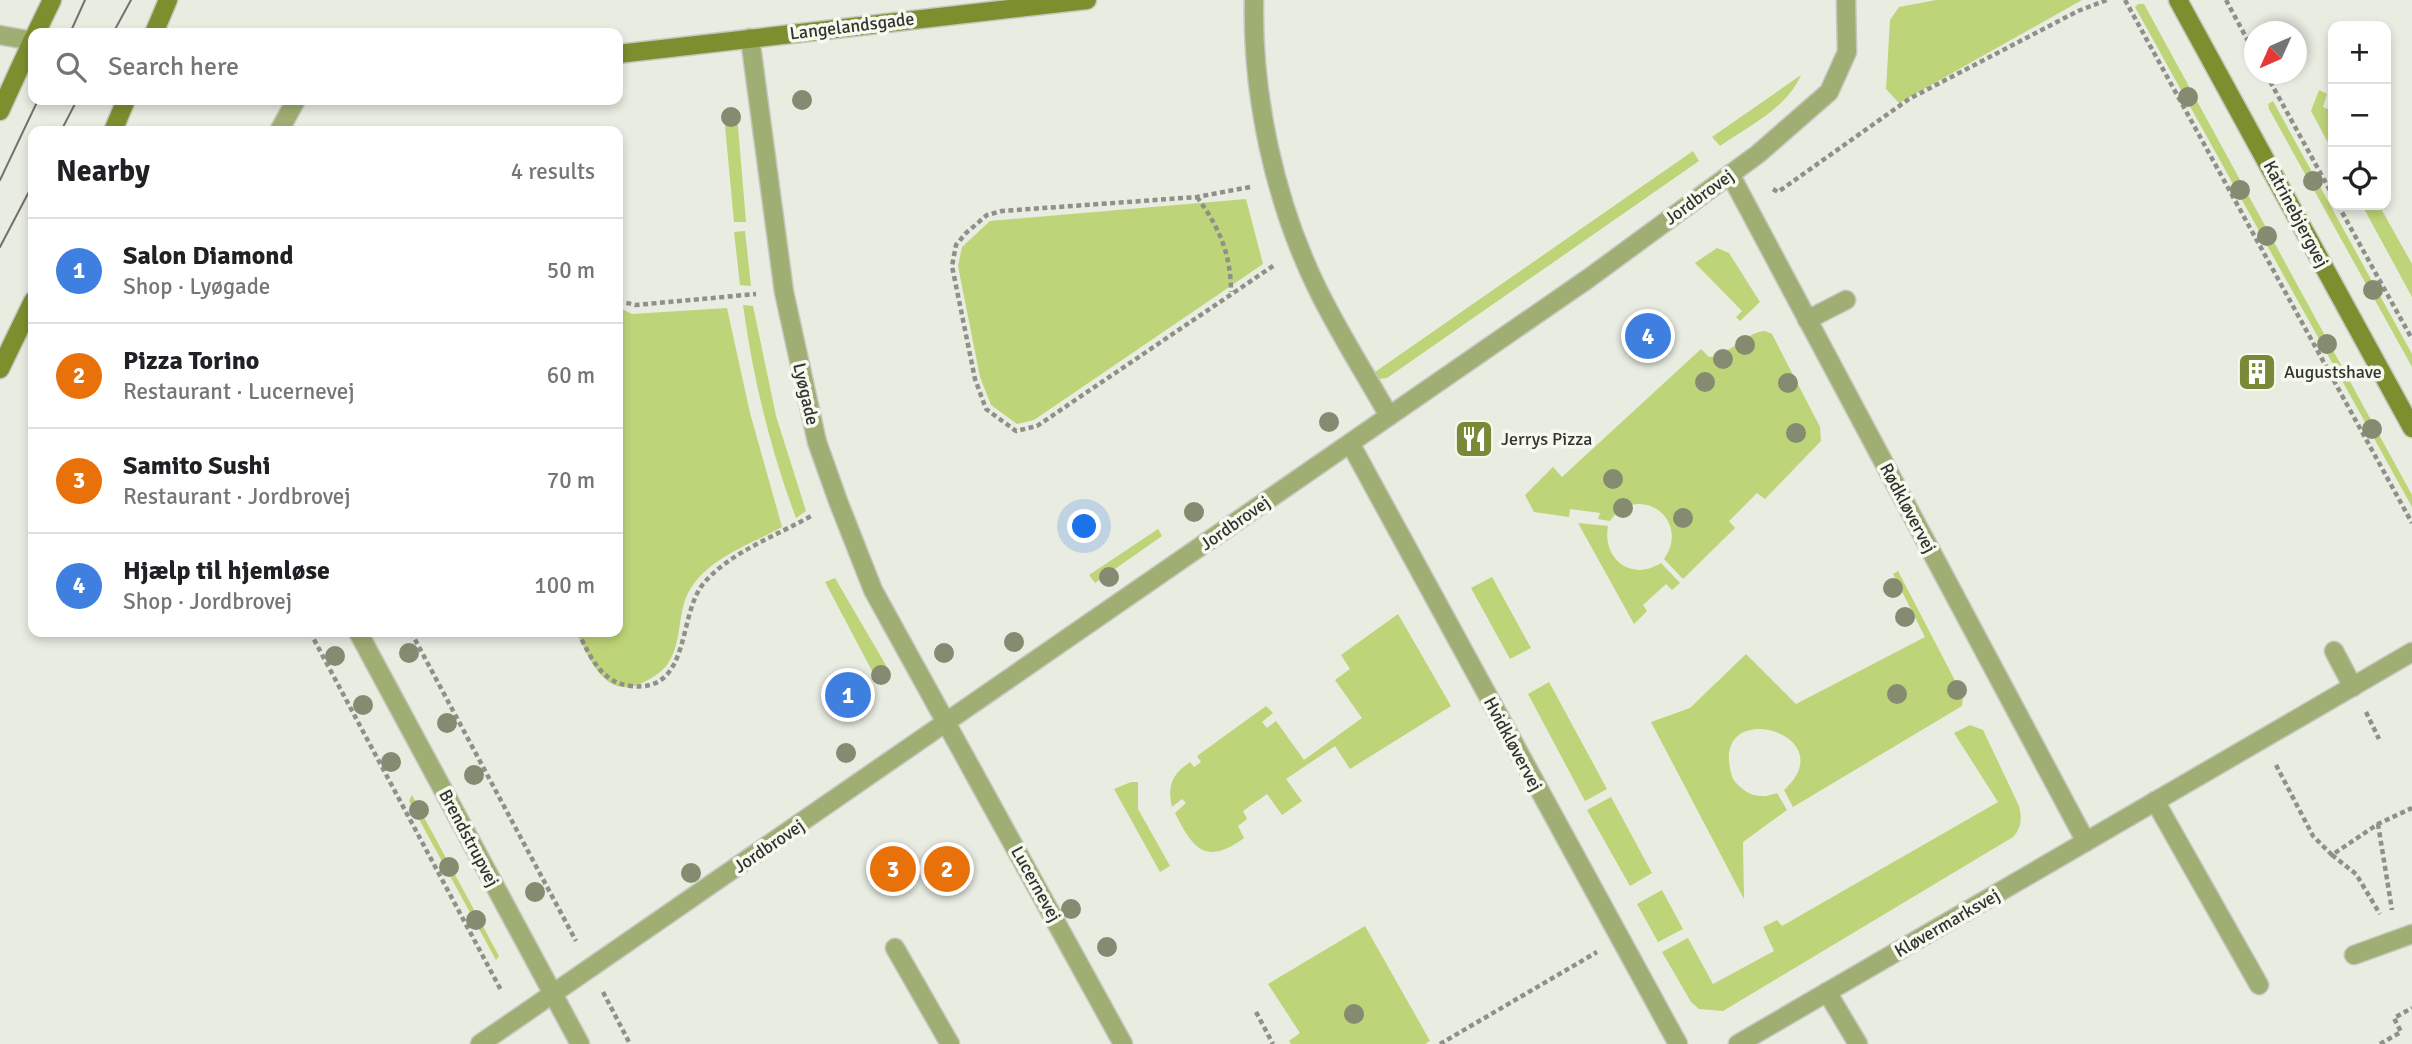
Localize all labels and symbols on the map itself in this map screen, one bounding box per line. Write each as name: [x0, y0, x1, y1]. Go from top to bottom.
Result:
street label: Langelandsgade: [788, 7, 916, 45]
north arrow: [2244, 21, 2307, 84]
street label: Katrinebjergvej: [2259, 157, 2333, 271]
street label: Jordbrovej: [1660, 164, 1738, 230]
pin: 4: [1625, 310, 1671, 362]
building icon: Augustshave: [2236, 351, 2278, 393]
street label: Lyøgade: [788, 361, 824, 427]
place label: Augustshave: [2284, 361, 2382, 383]
restaurant icon: Jerrys Pizza: [1453, 418, 1495, 460]
place label: Jerrys Pizza: [1501, 428, 1592, 450]
street label: Rødkløvervej: [1875, 459, 1941, 557]
street label: Jordbrovej: [1196, 491, 1274, 555]
your location: [1067, 509, 1101, 543]
pin: 1: [825, 669, 871, 721]
street label: Hvidkløvervej: [1479, 693, 1547, 795]
street label: Brendstrupvej: [434, 785, 504, 891]
street label: Jordbrovej: [730, 814, 808, 878]
street label: Lucernevej: [1006, 842, 1066, 926]
pin: 3: [870, 843, 916, 895]
pin: 2: [924, 843, 970, 895]
street label: Kløvermarksvej: [1891, 884, 2003, 962]

